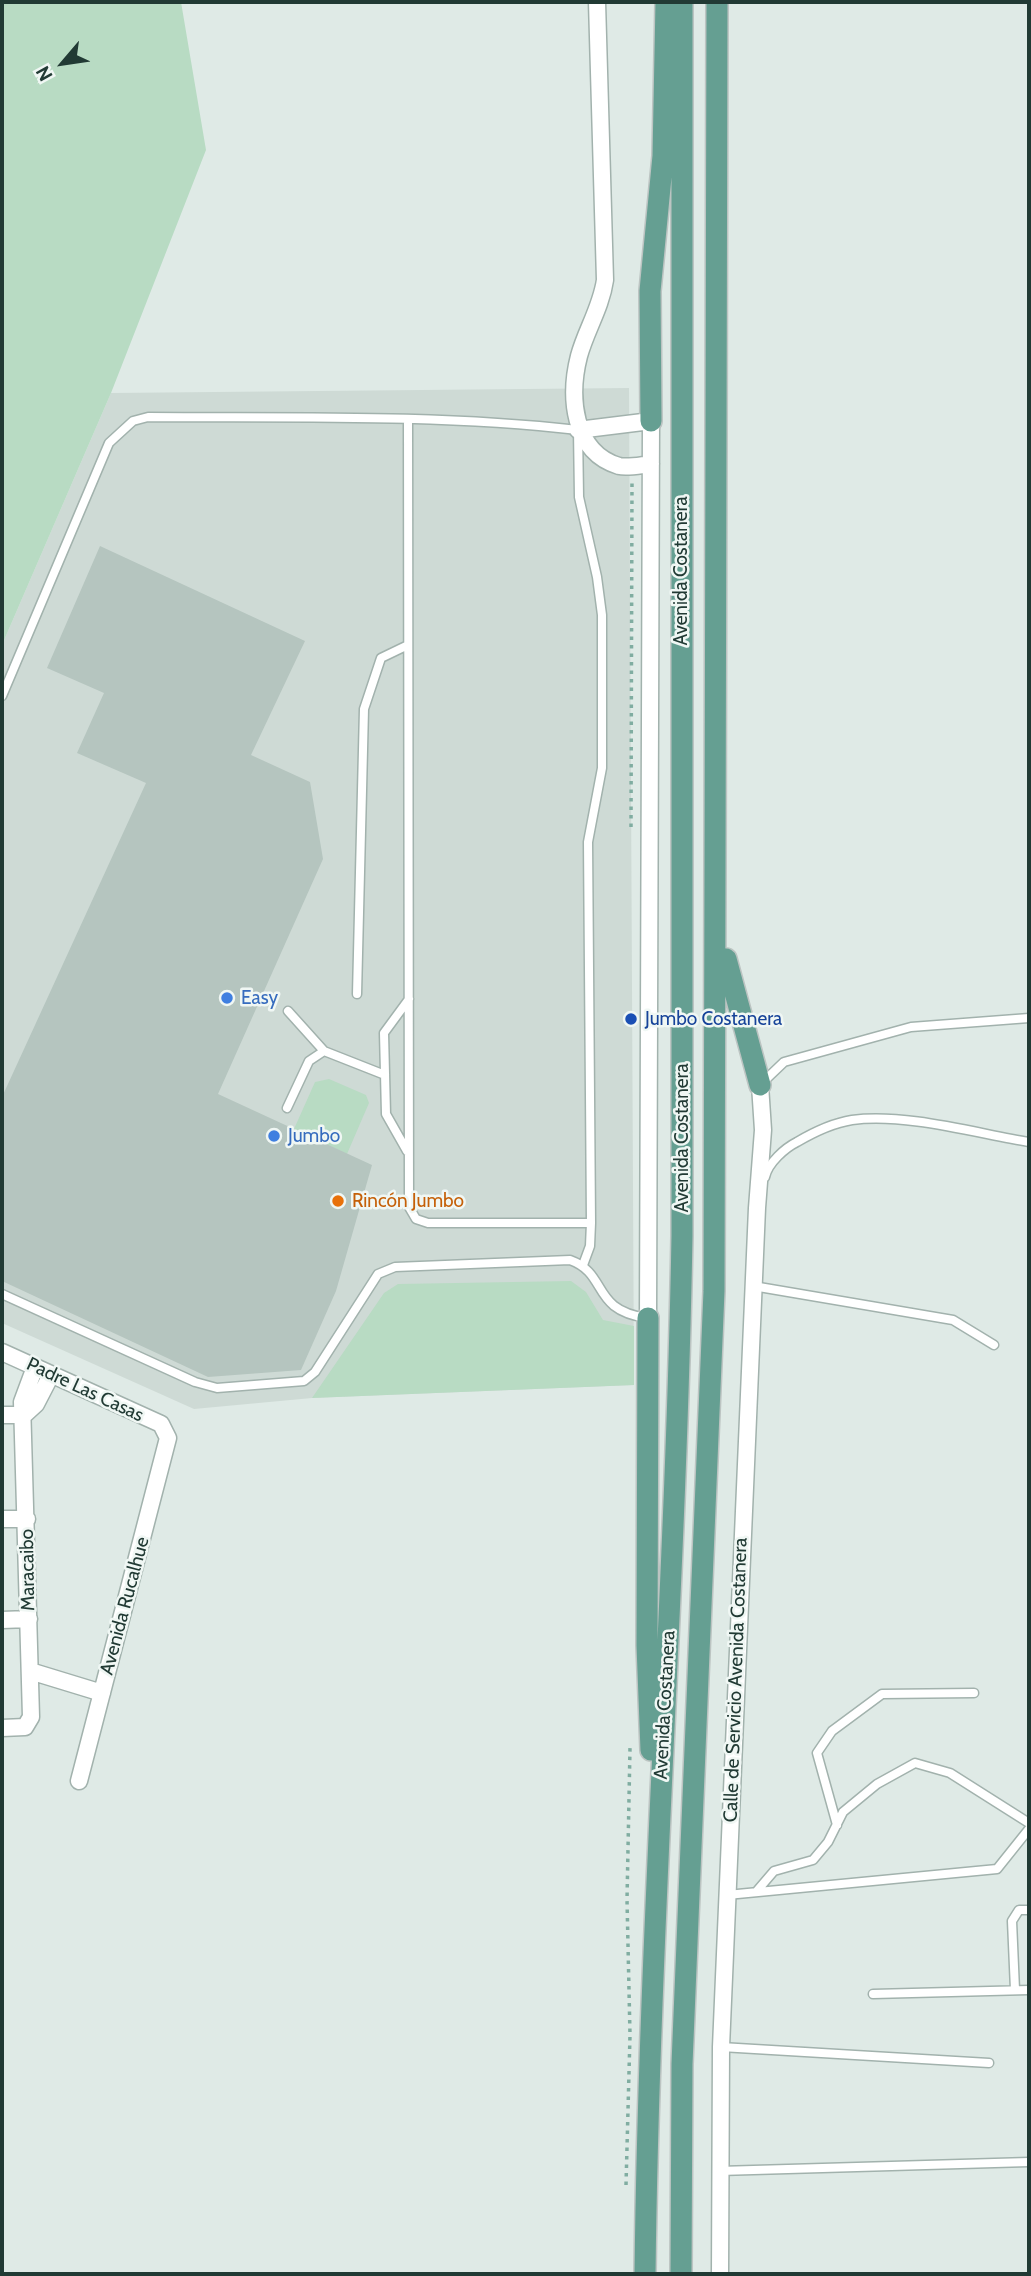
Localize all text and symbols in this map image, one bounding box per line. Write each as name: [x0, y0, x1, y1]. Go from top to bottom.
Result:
north arrow: [28, 28, 98, 98]
text: N: [31, 62, 58, 85]
street label: Avenida Costanera: [670, 496, 692, 646]
place label: Easy: [241, 987, 278, 1009]
marker: Easy: [219, 990, 235, 1006]
place label: Jumbo Costanera: [645, 1008, 782, 1030]
marker: Jumbo Costanera: [623, 1011, 639, 1027]
street label: Avenida Costanera: [671, 1063, 693, 1213]
place label: Jumbo: [288, 1125, 340, 1147]
marker: Jumbo: [266, 1128, 282, 1144]
place label: Rincón Jumbo: [352, 1190, 464, 1212]
marker: Rincón Jumbo: [330, 1193, 346, 1209]
street label: Padre Las Casas: [23, 1353, 147, 1427]
street label: Maracaibo: [16, 1529, 40, 1611]
street label: Avenida Rucalhue: [96, 1535, 154, 1677]
street label: Calle de Servicio Avenida Costanera: [720, 1537, 752, 1823]
street label: Avenida Costanera: [650, 1630, 680, 1780]

